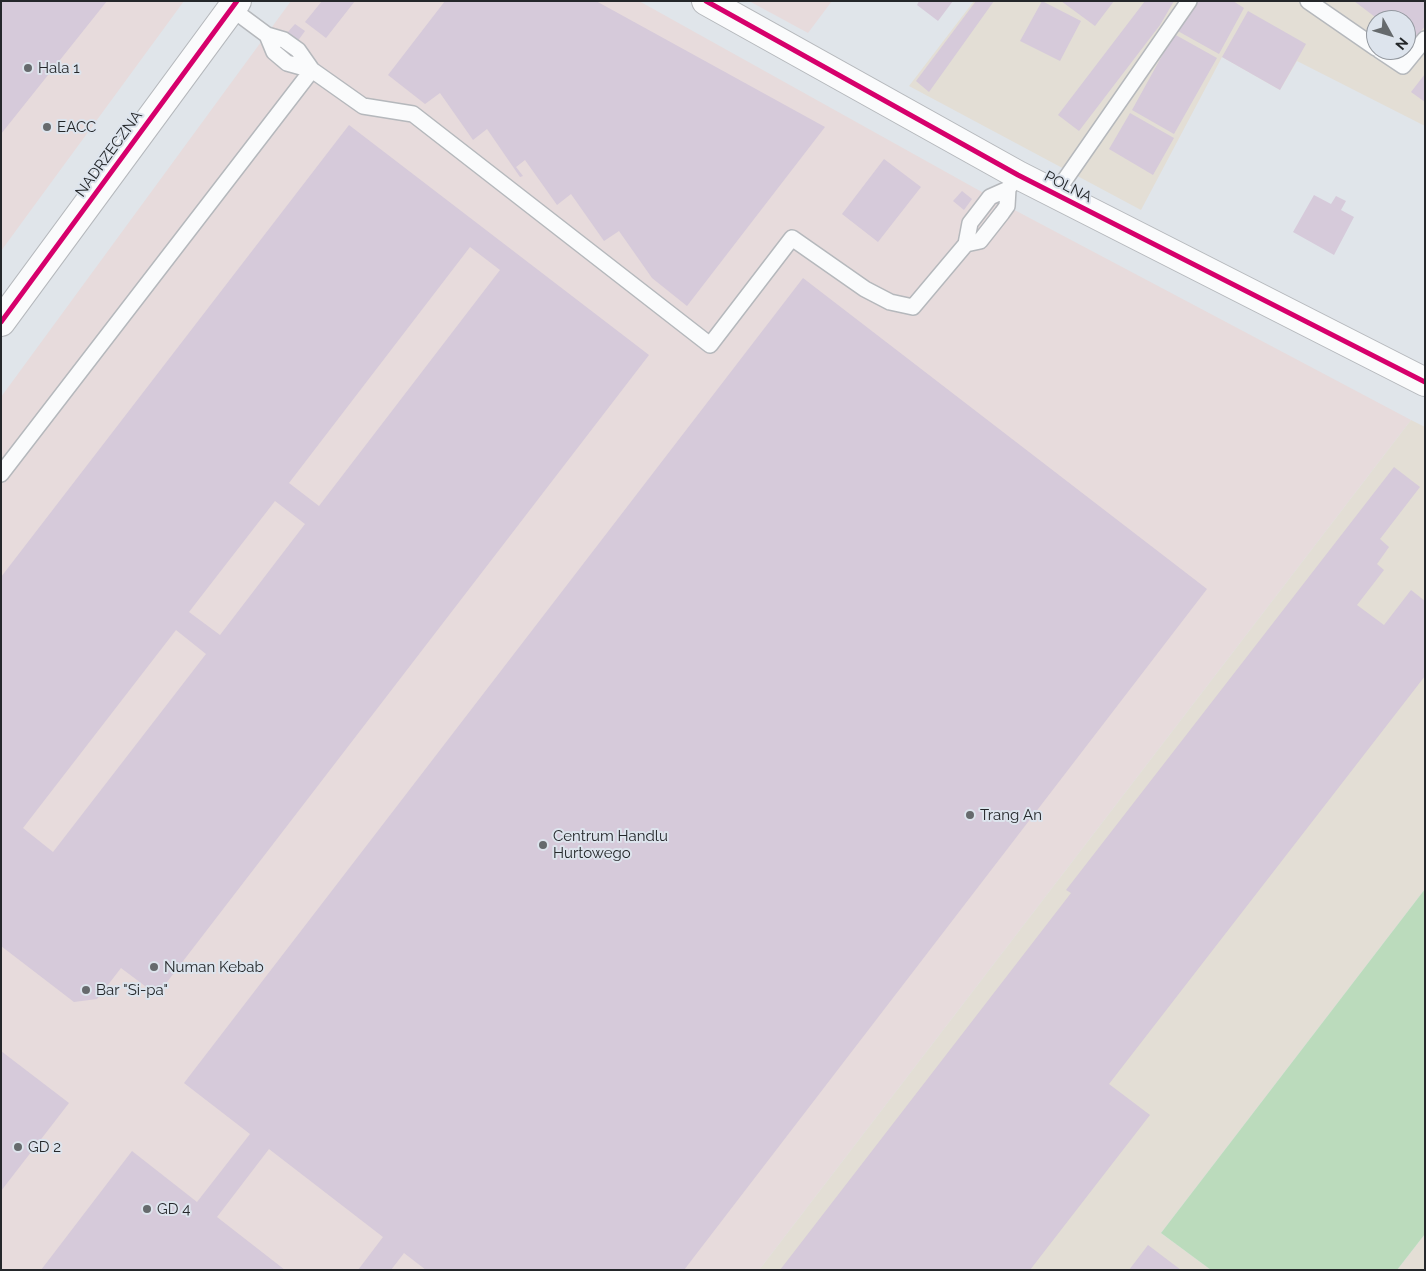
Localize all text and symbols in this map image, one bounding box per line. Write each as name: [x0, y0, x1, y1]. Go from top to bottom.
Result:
north arrow: [1366, 10, 1416, 60]
text: N: [1392, 35, 1411, 53]
place label: Hala 1: [38, 59, 80, 77]
marker: Hala 1: [22, 62, 34, 74]
street label: NADRZECZNA: [72, 107, 146, 201]
place label: EACC: [57, 118, 96, 136]
marker: EACC: [41, 121, 53, 133]
street label: POLNA: [1041, 167, 1095, 207]
place label: Trang An: [980, 806, 1042, 824]
marker: Trang An: [964, 809, 976, 821]
place label: Centrum Handlu Hurtowego: [553, 827, 668, 862]
marker: Centrum Handlu Hurtowego: [537, 839, 549, 851]
place label: Numan Kebab: [164, 958, 264, 976]
marker: Numan Kebab: [148, 961, 160, 973]
place label: Bar "Si-pa": [96, 981, 168, 999]
marker: Bar "Si-pa": [80, 984, 92, 996]
place label: GD 2: [28, 1138, 61, 1156]
marker: GD 2: [12, 1141, 24, 1153]
place label: GD 4: [157, 1200, 190, 1218]
marker: GD 4: [141, 1203, 153, 1215]

